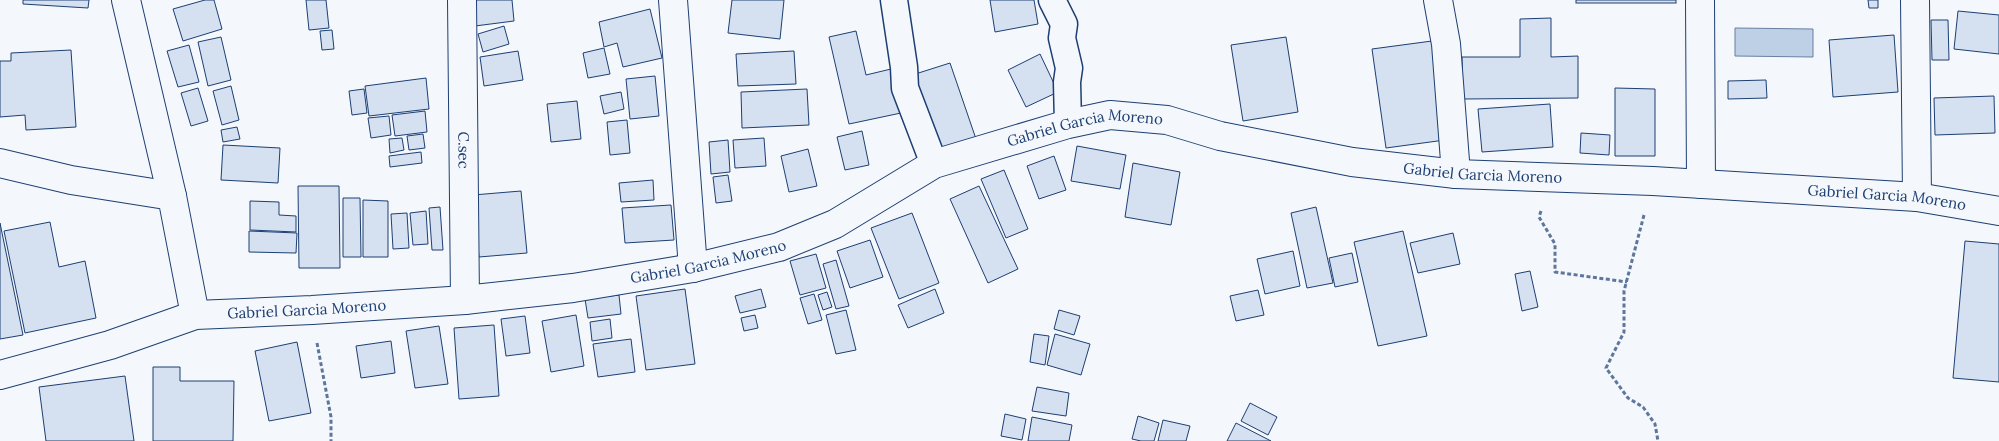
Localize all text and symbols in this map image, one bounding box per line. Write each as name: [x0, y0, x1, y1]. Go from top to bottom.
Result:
street label: Gabriel Garcia Moreno: [1005, 105, 1164, 151]
street label: C.sec: [454, 131, 474, 169]
street label: Gabriel Garcia Moreno: [1402, 158, 1563, 187]
street label: Gabriel Garcia Moreno: [1807, 180, 1968, 214]
street label: Gabriel Garcia Moreno: [629, 235, 789, 287]
street label: Gabriel Garcia Moreno: [227, 295, 387, 323]

